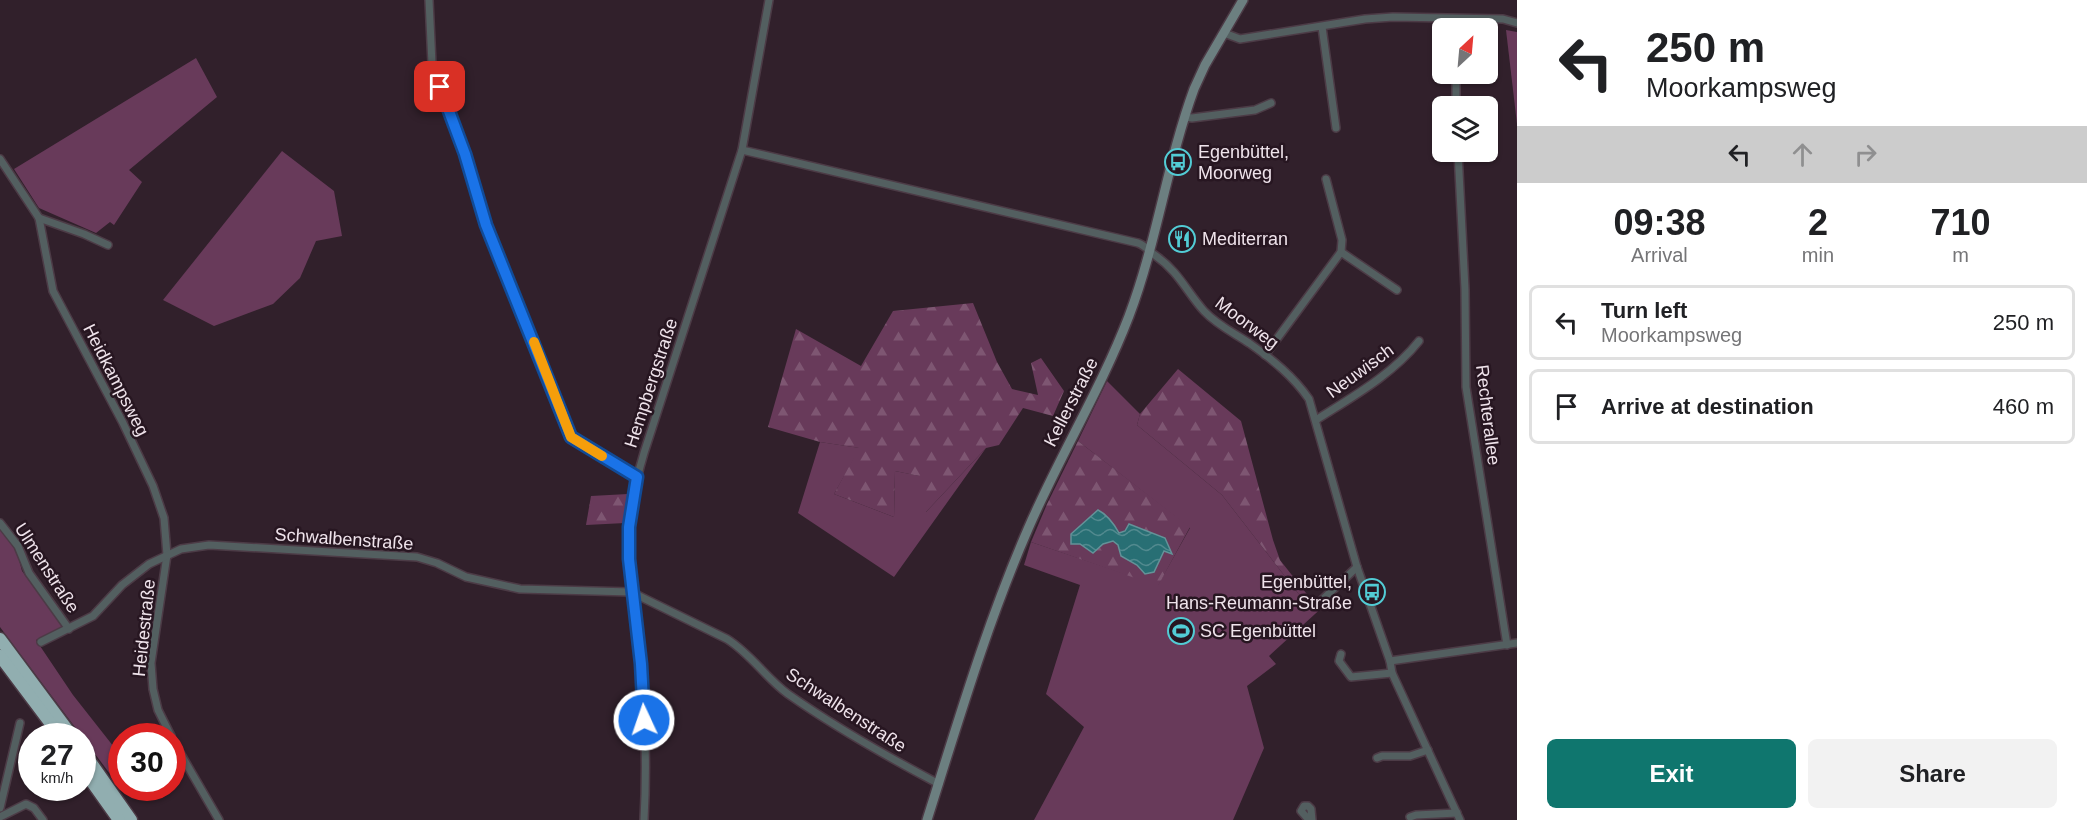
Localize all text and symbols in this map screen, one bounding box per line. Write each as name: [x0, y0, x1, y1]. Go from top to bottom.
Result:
north arrow: [1432, 18, 1498, 84]
map controls: [1432, 18, 1498, 162]
icon: left: [1547, 24, 1625, 102]
text: 250 m: [1646, 24, 1765, 71]
pin: [414, 61, 465, 112]
icon: arrive: [423, 70, 456, 103]
text: Moorkampsweg: [1646, 73, 1837, 103]
button: layers: [1432, 96, 1498, 162]
icon: left: [1723, 138, 1756, 171]
icon: ahead: [1786, 138, 1819, 171]
icon: right: [1849, 138, 1882, 171]
place label: Egenbüttel, Moorweg: [1198, 142, 1289, 183]
bus stop icon: Egenbüttel, Moorweg: [1163, 147, 1193, 177]
text: 09:38: [1613, 202, 1705, 243]
text: 2: [1808, 202, 1828, 243]
text: 710: [1930, 202, 1991, 243]
restaurant icon: Mediterran: [1167, 224, 1197, 254]
place label: Mediterran: [1202, 229, 1288, 249]
text: Arrival: [1631, 244, 1688, 266]
text: min: [1802, 244, 1834, 266]
text: m: [1952, 244, 1969, 266]
street label: Moorweg: [1211, 293, 1283, 353]
text: Turn left: [1601, 298, 1687, 323]
icon: left: [1550, 306, 1583, 339]
text: 250 m: [1993, 310, 2054, 335]
street label: Hempbergstraße: [621, 316, 681, 450]
street label: Heidkampsweg: [79, 321, 153, 439]
text: Moorkampsweg: [1601, 324, 1742, 346]
street label: Neuwisch: [1323, 340, 1397, 402]
street label: Kellerstraße: [1040, 354, 1102, 450]
street label: Rechterallee: [1472, 364, 1504, 466]
icon: arrive: [1550, 390, 1583, 423]
text: Arrive at destination: [1601, 394, 1814, 419]
text: 460 m: [1993, 394, 2054, 419]
street label: Ulmenstraße: [11, 519, 83, 617]
street label: Schwalbenstraße: [274, 524, 414, 554]
place label: Egenbüttel, Hans-Reumann-Straße: [1166, 572, 1352, 613]
bus stop icon: Egenbüttel, Hans-Reumann-Straße: [1357, 577, 1387, 607]
street label: Heidestraße: [129, 578, 159, 678]
sports icon: SC Egenbüttel: [1166, 616, 1196, 646]
place label: SC Egenbüttel: [1200, 621, 1316, 641]
street label: Schwalbenstraße: [782, 664, 910, 756]
position arrow: [612, 688, 676, 752]
speed limit sign: 30: [108, 723, 186, 801]
text: 27: [40, 738, 74, 771]
button: Exit: [1547, 739, 1796, 808]
button: Share: [1808, 739, 2057, 808]
text: km/h: [41, 769, 73, 786]

